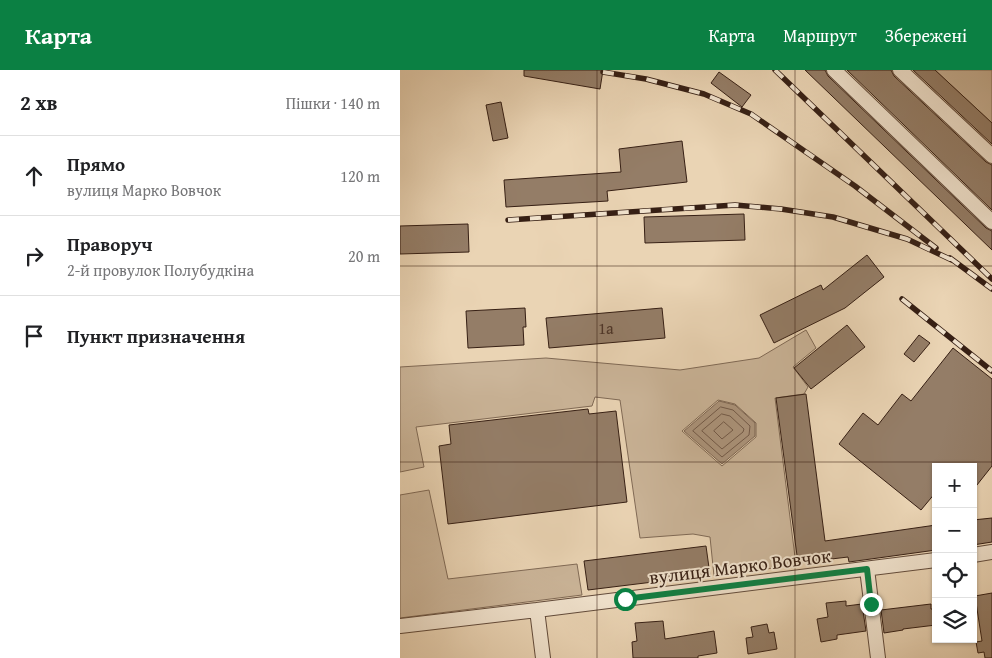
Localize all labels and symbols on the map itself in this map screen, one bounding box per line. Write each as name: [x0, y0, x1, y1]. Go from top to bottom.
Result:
house number: 1а: [598, 316, 614, 340]
street label: вулиця Марко Вовчок: [648, 541, 833, 591]
route start: [614, 588, 637, 611]
route end: [860, 593, 883, 616]

